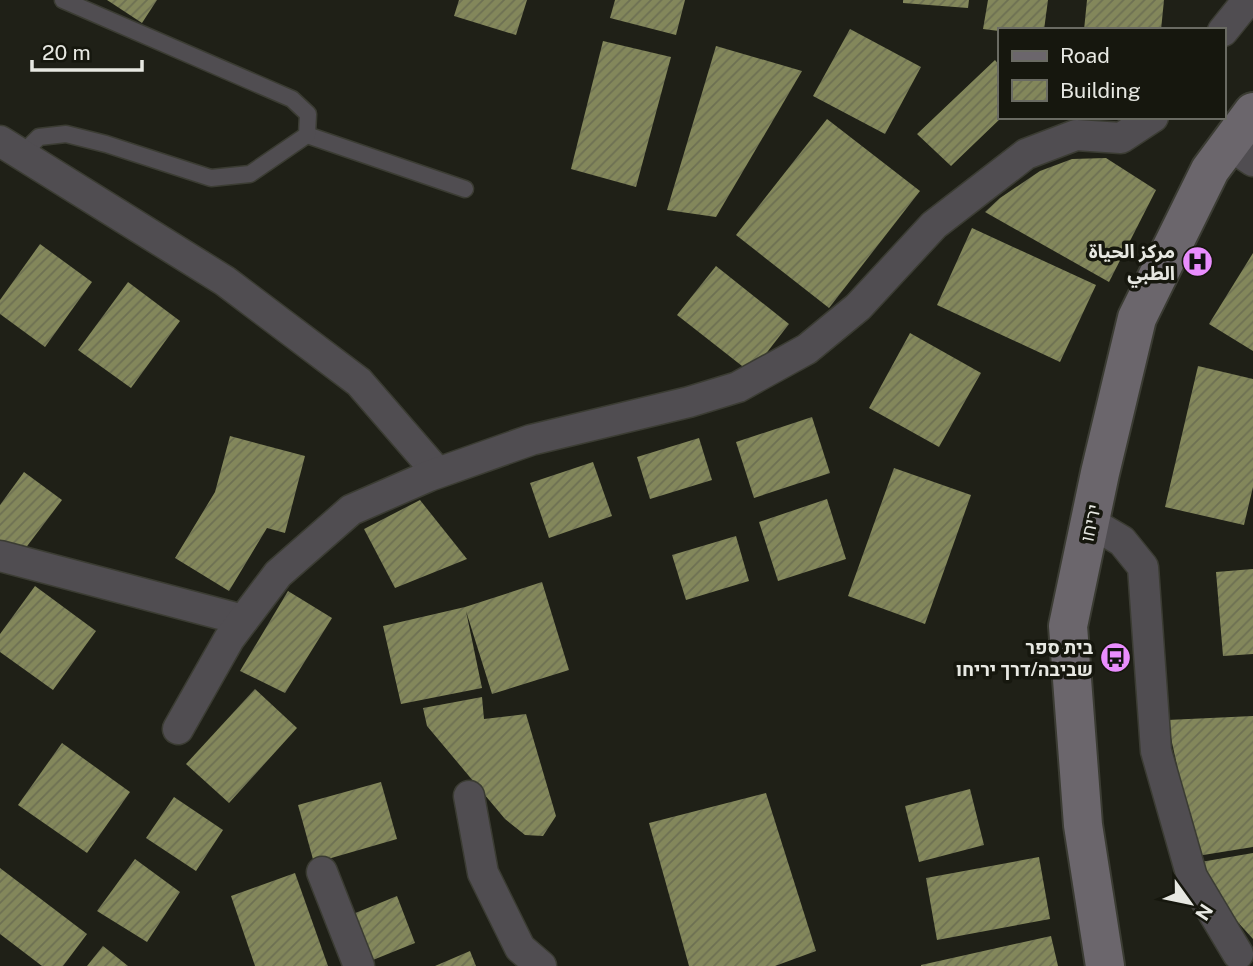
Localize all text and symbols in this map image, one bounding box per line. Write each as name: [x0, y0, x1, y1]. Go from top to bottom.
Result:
scale bar: [32, 28, 142, 72]
legend: [998, 28, 1225, 119]
text: 20 m: [42, 40, 91, 65]
text: Road: [1060, 43, 1110, 68]
text: Building: [1060, 78, 1141, 103]
place label: مركز الحياة الطبي: [1089, 240, 1175, 288]
hospital icon: مركز الحياة الطبي: [1181, 245, 1215, 279]
street label: יריחו: [1075, 502, 1105, 544]
place label: בית ספר שביבה/דרך יריחו: [956, 636, 1094, 680]
bus stop icon: בית ספר שביבה/דרך יריחו: [1099, 641, 1133, 675]
north arrow: [1155, 868, 1225, 938]
text: N: [1191, 900, 1218, 924]

